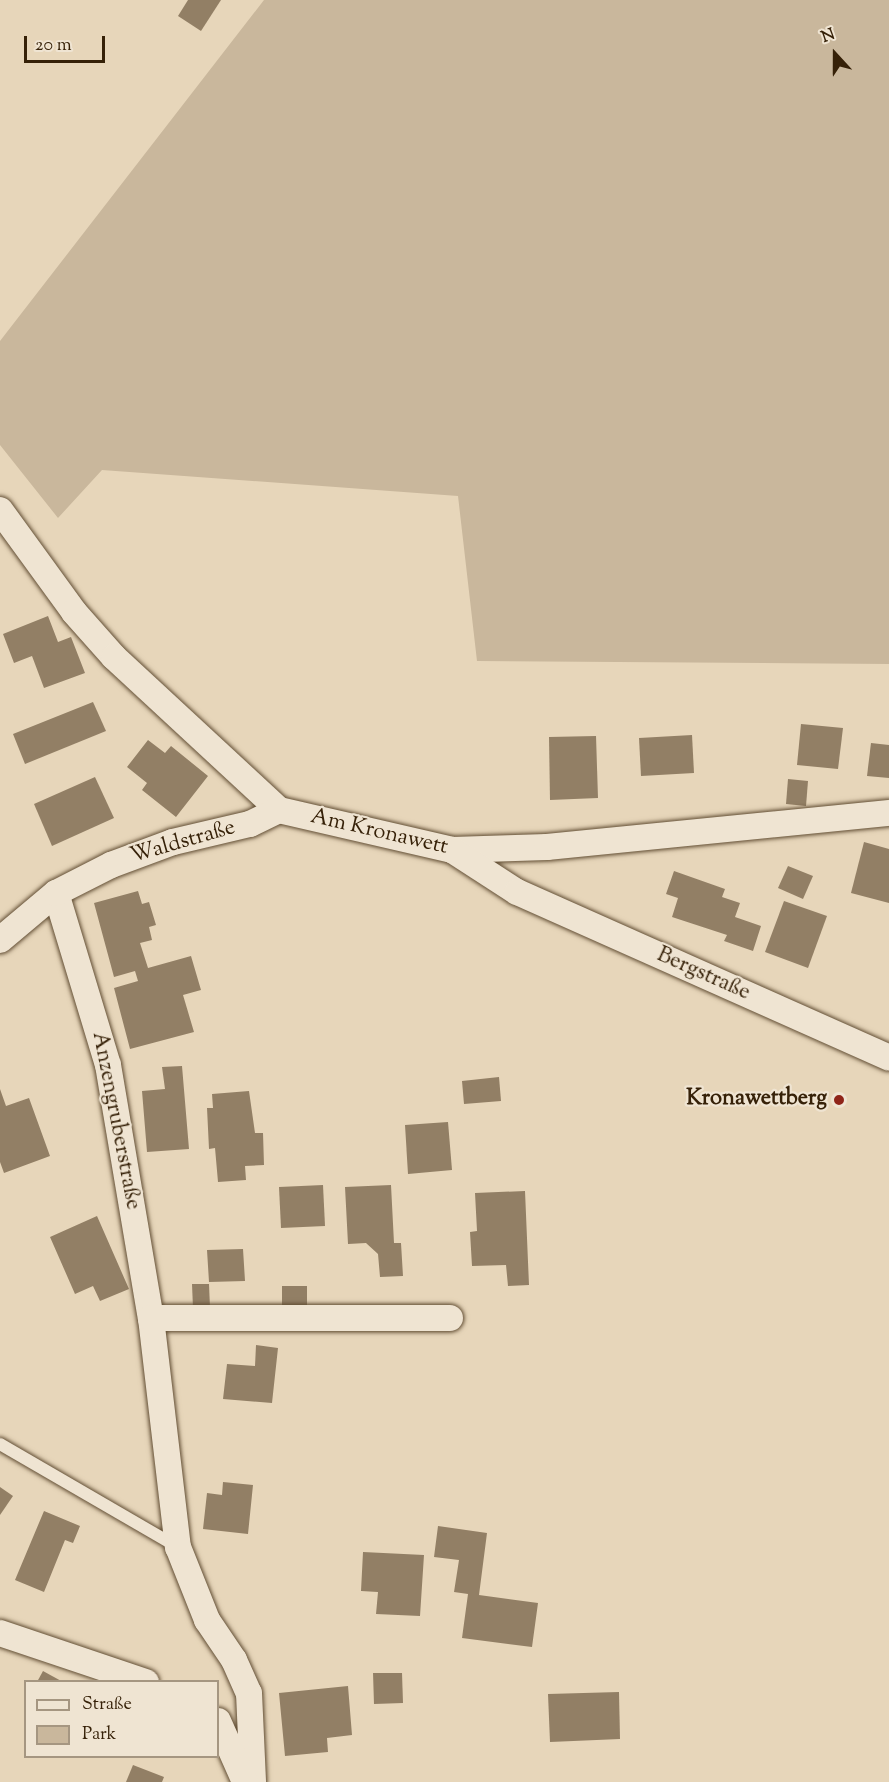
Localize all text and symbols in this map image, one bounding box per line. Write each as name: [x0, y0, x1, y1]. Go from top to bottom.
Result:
scale bar: [27, 24, 108, 62]
north arrow: [805, 24, 865, 84]
text: N: [818, 24, 838, 50]
text: 20 m: [35, 33, 72, 59]
street label: Am Kronawett: [308, 804, 450, 862]
street label: Waldstraße: [127, 815, 239, 871]
street label: Bergstraße: [652, 943, 754, 1007]
street label: Anzengruberstraße: [85, 1030, 145, 1212]
place label: Kronawettberg: [686, 1087, 827, 1113]
marker: Kronawettberg: [832, 1093, 846, 1107]
legend: [24, 1680, 219, 1758]
text: Straße: [82, 1692, 132, 1718]
text: Park: [82, 1722, 116, 1748]

